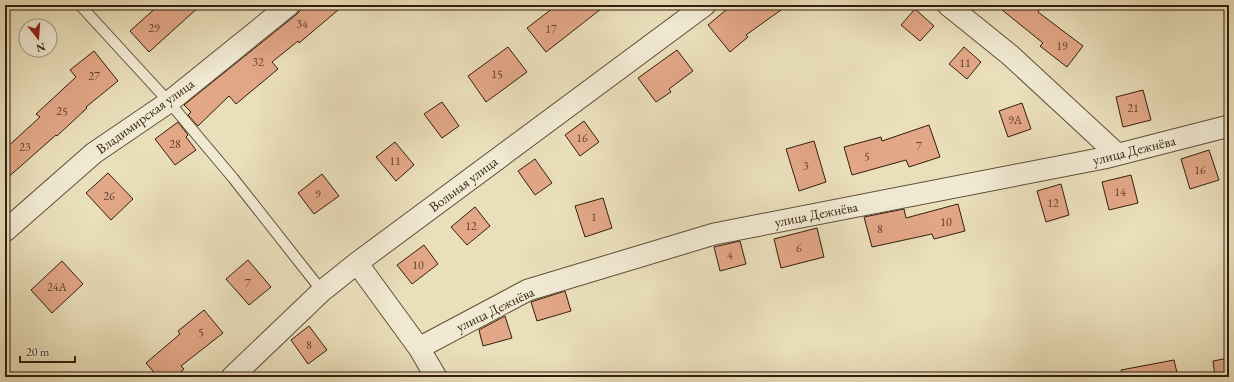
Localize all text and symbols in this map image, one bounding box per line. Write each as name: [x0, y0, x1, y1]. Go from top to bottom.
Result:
house number: 34: [296, 16, 308, 32]
north arrow: [18, 18, 58, 58]
house number: 29: [148, 20, 160, 36]
house number: 17: [545, 21, 557, 37]
house number: 19: [1056, 38, 1068, 54]
text: N: [35, 40, 47, 56]
house number: 32: [252, 54, 264, 70]
house number: 11: [959, 55, 971, 71]
house number: 15: [491, 66, 503, 82]
house number: 27: [88, 68, 100, 84]
street label: Владимирская улица: [92, 74, 198, 158]
house number: 21: [1127, 100, 1139, 116]
house number: 25: [56, 103, 68, 119]
house number: 9А: [1008, 112, 1023, 128]
house number: 16: [576, 130, 588, 146]
street label: улица Дежнёва: [1091, 131, 1178, 169]
house number: 28: [169, 136, 181, 152]
house number: 7: [916, 138, 922, 154]
house number: 23: [19, 139, 31, 155]
house number: 5: [864, 148, 870, 164]
street label: Вольная улица: [425, 152, 501, 216]
house number: 11: [389, 153, 401, 169]
house number: 3: [803, 158, 809, 174]
house number: 16: [1194, 162, 1206, 178]
house number: 14: [1114, 184, 1126, 200]
house number: 9: [315, 186, 321, 202]
house number: 26: [103, 188, 115, 204]
house number: 12: [1047, 195, 1059, 211]
street label: улица Дежнёва: [773, 197, 860, 231]
house number: 1: [591, 209, 597, 225]
house number: 10: [940, 214, 952, 230]
house number: 12: [465, 218, 477, 234]
house number: 8: [877, 221, 883, 237]
house number: 6: [796, 240, 802, 256]
house number: 4: [727, 247, 733, 263]
house number: 10: [412, 257, 424, 273]
house number: 7: [245, 275, 251, 291]
house number: 24А: [47, 279, 68, 295]
street label: улица Дежнёва: [453, 282, 537, 336]
house number: 5: [198, 324, 204, 340]
house number: 8: [306, 337, 312, 353]
scale bar: [20, 338, 75, 364]
text: 20 m: [26, 344, 50, 360]

